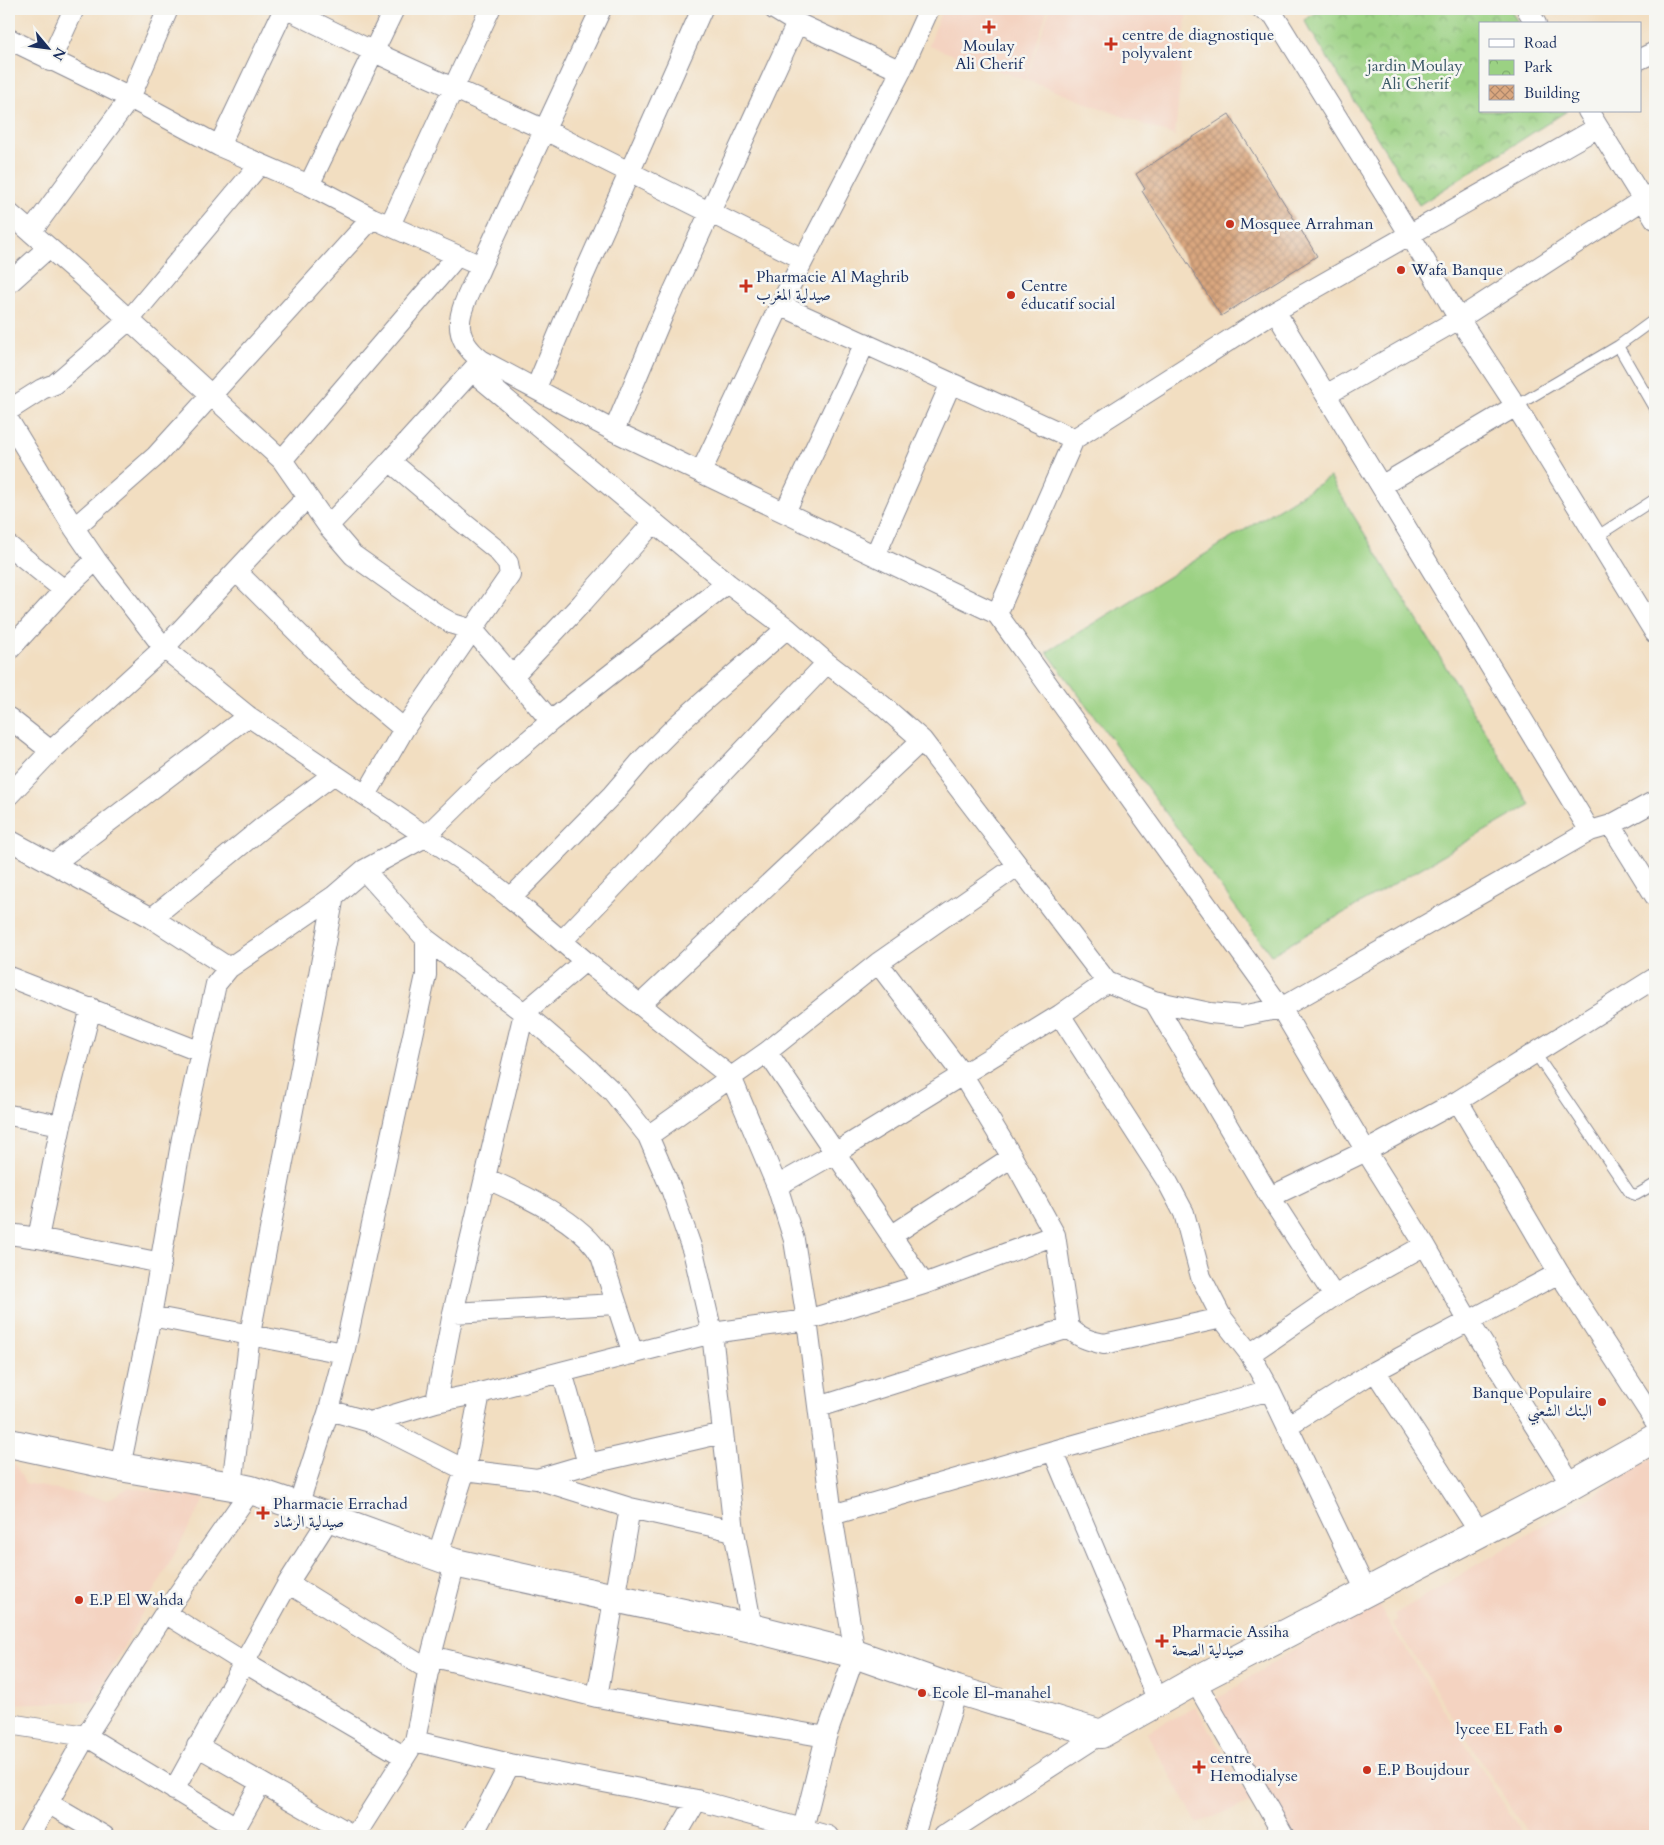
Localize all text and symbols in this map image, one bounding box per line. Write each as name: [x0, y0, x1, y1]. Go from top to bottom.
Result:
marker: Moulay Ali Cherif: [982, 20, 996, 34]
north arrow: [22, 22, 72, 72]
legend: [1479, 22, 1642, 112]
place label: centre de diagnostique polyvalent: [1122, 24, 1274, 64]
text: Road: [1524, 33, 1557, 53]
place label: Moulay Ali Cherif: [955, 35, 1026, 75]
marker: centre de diagnostique polyvalent: [1104, 37, 1118, 51]
text: N: [48, 44, 70, 64]
park label: jardin Moulay Ali Cherif: [1365, 55, 1463, 95]
text: Park: [1524, 57, 1553, 77]
text: Building: [1524, 83, 1580, 103]
place label: Mosquee Arrahman: [1240, 213, 1374, 235]
marker: Mosquee Arrahman: [1224, 218, 1236, 230]
place label: Wafa Banque: [1410, 259, 1503, 281]
marker: Wafa Banque: [1395, 264, 1407, 276]
place label: Pharmacie Al Maghrib صيدلية المغرب: [756, 266, 909, 306]
place label: Centre éducatif social: [1021, 275, 1115, 315]
marker: Pharmacie Al Maghrib صيدلية المغرب: [740, 280, 752, 292]
marker: Centre éducatif social: [1005, 289, 1017, 301]
place label: Banque Populaire البنك الشعبي: [1472, 1382, 1592, 1426]
marker: Banque Populaire البنك الشعبي: [1596, 1396, 1608, 1408]
place label: Pharmacie Errachad صيدلية الرشاد: [273, 1493, 408, 1533]
marker: Pharmacie Errachad صيدلية الرشاد: [257, 1507, 269, 1519]
place label: E.P El Wahda: [89, 1589, 184, 1611]
marker: E.P El Wahda: [73, 1594, 85, 1606]
place label: Pharmacie Assiha صيدلية الصحة: [1172, 1621, 1289, 1661]
marker: Pharmacie Assiha صيدلية الصحة: [1156, 1635, 1168, 1647]
place label: Ecole El-manahel: [932, 1682, 1051, 1704]
marker: Ecole El-manahel: [916, 1687, 928, 1699]
place label: lycee EL Fath: [1456, 1718, 1548, 1740]
marker: lycee EL Fath: [1552, 1723, 1564, 1735]
place label: centre Hemodialyse: [1210, 1747, 1298, 1787]
place label: E.P Boujdour: [1377, 1759, 1469, 1781]
marker: centre Hemodialyse: [1192, 1760, 1206, 1774]
marker: E.P Boujdour: [1361, 1764, 1373, 1776]

